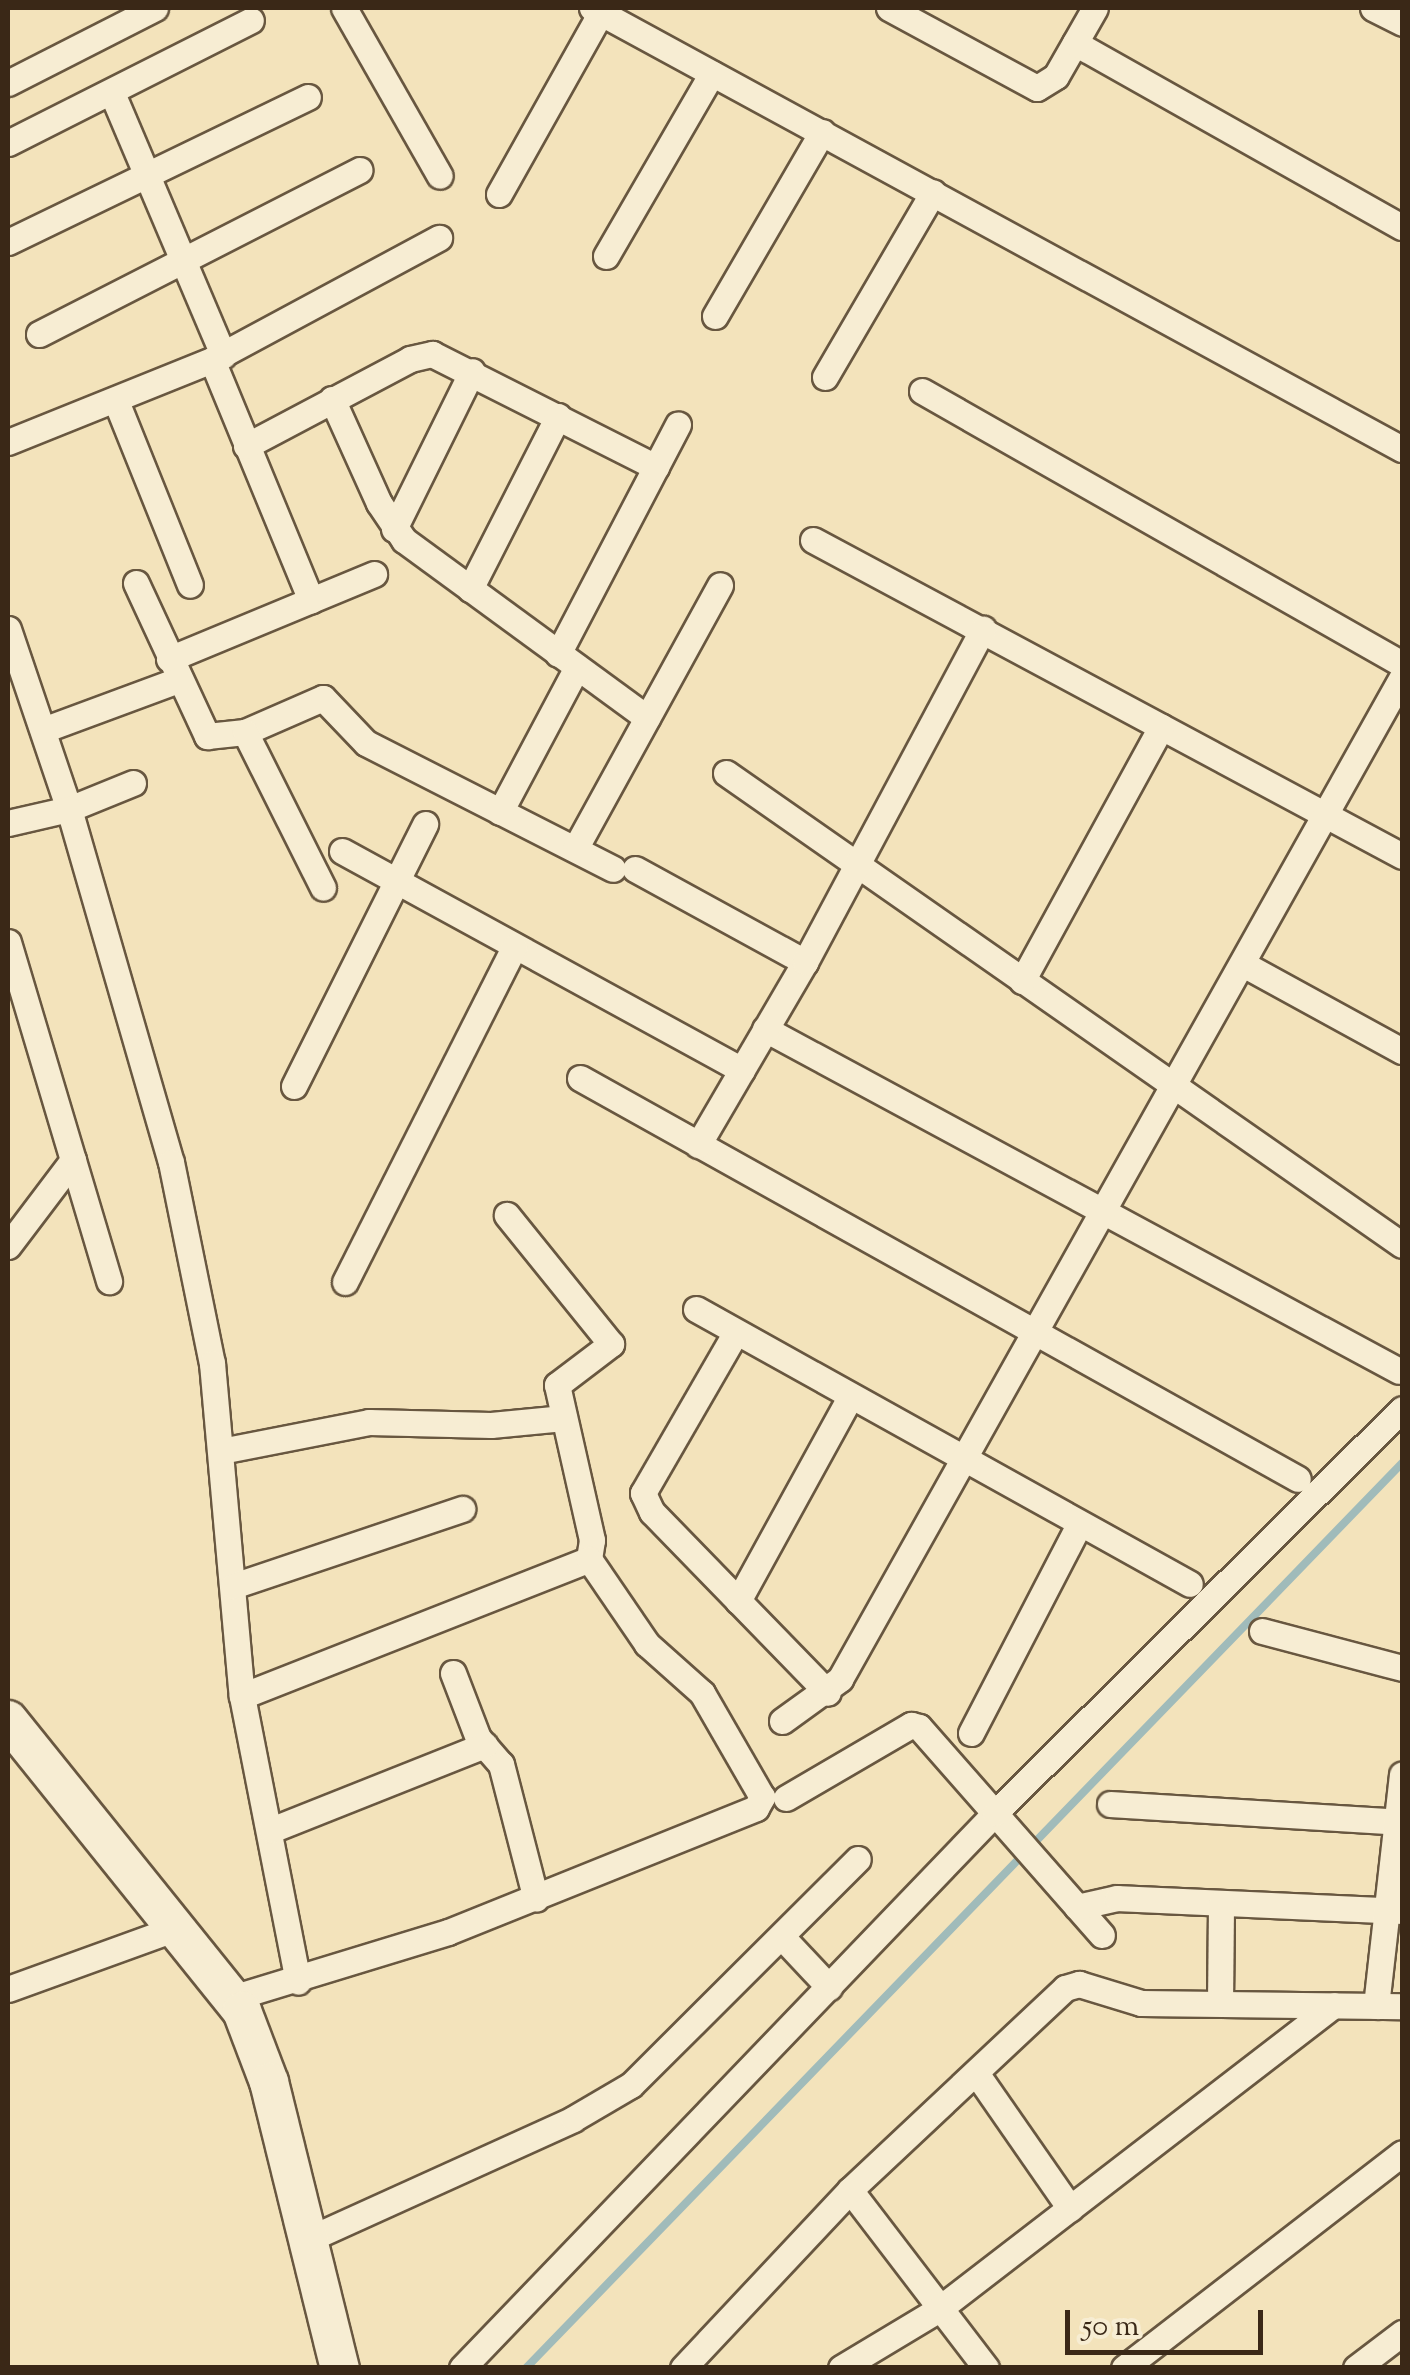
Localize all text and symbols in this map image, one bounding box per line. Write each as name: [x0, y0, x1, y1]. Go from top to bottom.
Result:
scale bar: [1070, 2290, 1268, 2352]
text: 50 m: [1082, 2306, 1139, 2349]

